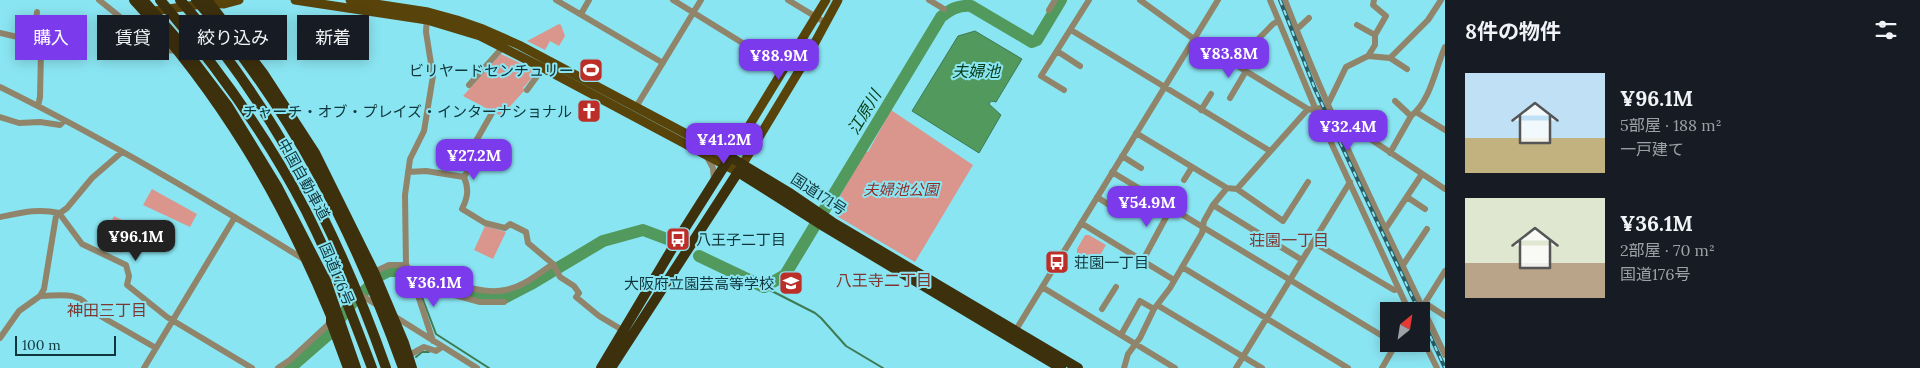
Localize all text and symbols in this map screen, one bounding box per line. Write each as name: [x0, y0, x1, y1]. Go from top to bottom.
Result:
chip: 購入: [15, 15, 87, 60]
chip: 賃貸: [97, 15, 169, 60]
chip: 絞り込み: [179, 15, 287, 60]
chip: 新着: [297, 15, 369, 60]
icon: filters: [1872, 16, 1900, 44]
text: 8件の物件: [1465, 18, 1561, 45]
pin: ¥83.8M: [1188, 36, 1270, 79]
pin: ¥88.9M: [738, 38, 820, 81]
text: ¥83.8M: [1200, 43, 1258, 63]
text: ¥88.9M: [750, 45, 808, 65]
sports icon: ビリヤードセンチュリー: [578, 57, 604, 83]
place label: ビリヤードセンチュリー: [409, 61, 574, 80]
water label: 夫婦池: [952, 61, 1002, 81]
water label: 江原川: [843, 85, 886, 138]
text: ¥96.1M: [1620, 85, 1693, 112]
icon: home: [1505, 93, 1565, 153]
church icon: チャーチ・オブ・プレイズ・インターナショナル: [576, 98, 602, 124]
place label: チャーチ・オブ・プレイズ・インターナショナル: [243, 102, 572, 121]
pin: ¥32.4M: [1307, 110, 1389, 152]
text: 5部屋 · 188 m²: [1620, 115, 1722, 135]
text: ¥32.4M: [1319, 116, 1377, 136]
pin: ¥41.2M: [683, 122, 765, 165]
text: ¥41.2M: [697, 129, 751, 149]
street label: 中国自動車道: [274, 135, 334, 223]
pin: ¥27.2M: [433, 138, 515, 181]
text: 一戸建て: [1620, 139, 1684, 159]
text: ¥27.2M: [447, 145, 501, 165]
street label: 国道171号: [787, 169, 851, 219]
park label: 夫婦池公園: [863, 180, 940, 199]
pin: ¥54.9M: [1106, 186, 1188, 228]
text: ¥54.9M: [1118, 192, 1176, 212]
text: ¥36.1M: [1620, 210, 1693, 237]
icon: home: [1505, 218, 1565, 278]
pin: ¥96.1M: [95, 220, 177, 262]
text: ¥96.1M: [108, 226, 164, 246]
bus stop icon: 八王子二丁目: [665, 226, 691, 252]
place label: 八王子二丁目: [696, 230, 786, 249]
district label: 荘園一丁目: [1249, 230, 1329, 250]
street label: 国道176号: [315, 240, 359, 308]
text: 2部屋 · 70 m²: [1620, 240, 1715, 260]
bus stop icon: 荘園一丁目: [1044, 249, 1070, 275]
place label: 荘園一丁目: [1074, 253, 1149, 272]
text: 国道176号: [1620, 264, 1690, 284]
pin: ¥36.1M: [393, 266, 475, 308]
school or university icon: 大阪府立園芸高等学校: [778, 270, 804, 296]
district label: 八王寺二丁目: [836, 270, 932, 290]
text: ¥36.1M: [406, 272, 462, 292]
place label: 大阪府立園芸高等学校: [624, 274, 774, 293]
district label: 神田三丁目: [67, 300, 147, 320]
north arrow: [1380, 302, 1430, 352]
map controls: [1380, 302, 1430, 352]
scale bar: [15, 333, 116, 356]
text: 100 m: [22, 336, 61, 354]

